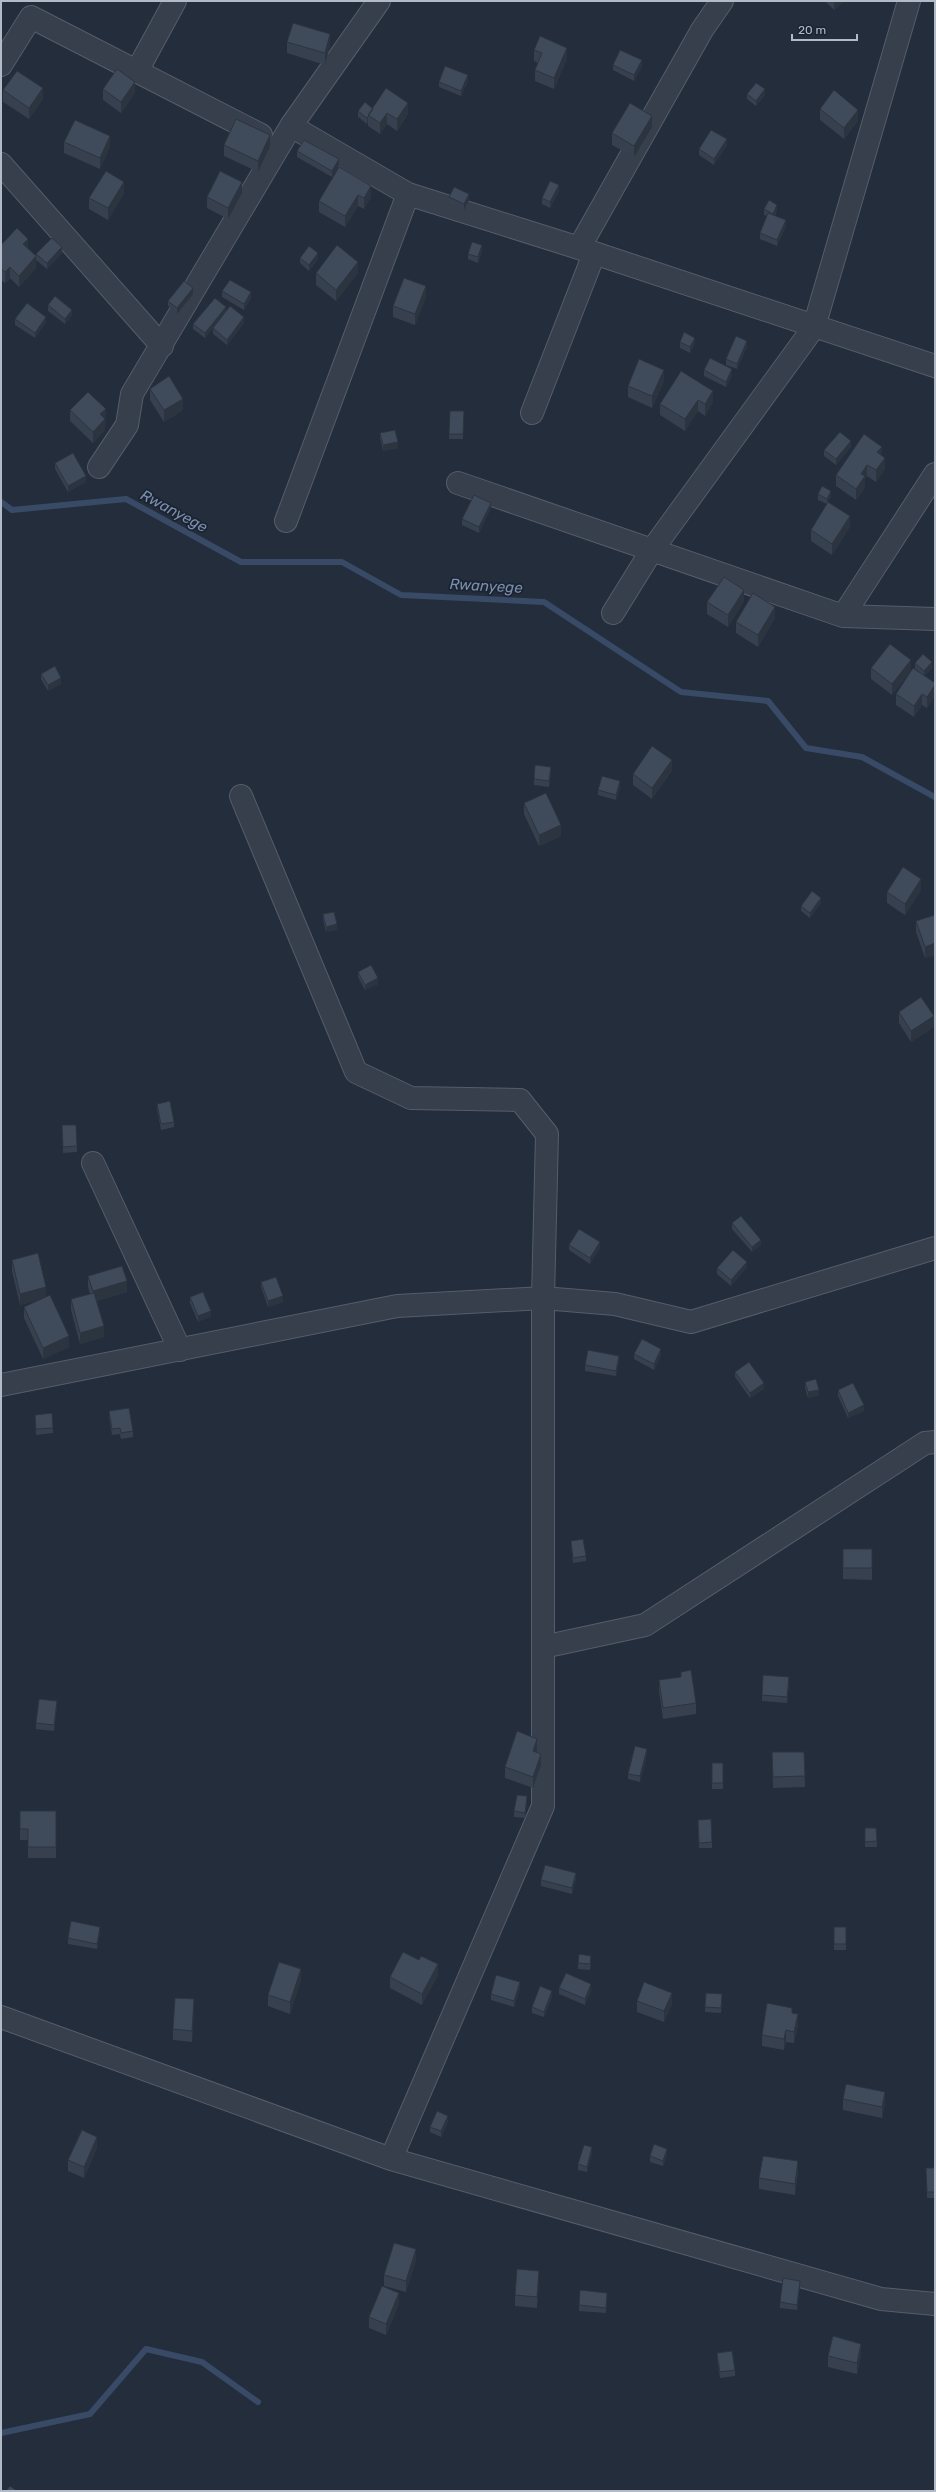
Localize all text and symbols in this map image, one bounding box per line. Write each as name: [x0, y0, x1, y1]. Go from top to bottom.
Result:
scale bar: [792, 16, 857, 42]
text: 20 m: [798, 23, 826, 37]
water label: Rwanyege: [137, 486, 211, 536]
water label: Rwanyege: [449, 575, 524, 597]

